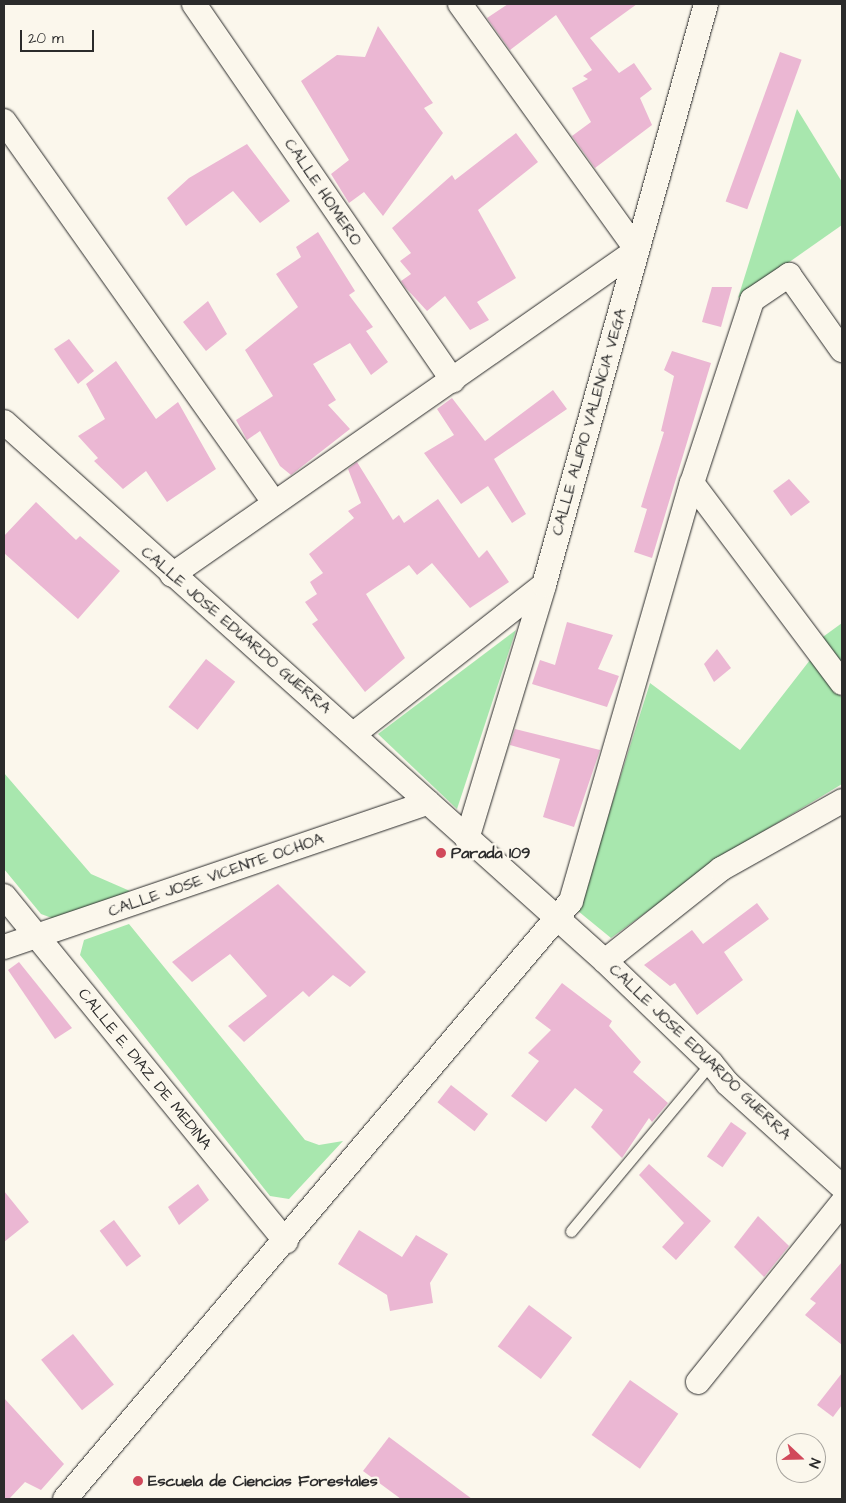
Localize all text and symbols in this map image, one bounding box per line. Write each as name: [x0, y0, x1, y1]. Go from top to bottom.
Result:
scale bar: [22, 20, 96, 52]
text: 20 m: [28, 28, 64, 49]
street label: CALLE HOMERO: [280, 135, 366, 249]
street label: CALLE ALIPIO VALENCIA VEGA: [547, 306, 631, 538]
street label: CALLE JOSE EDUARDO GUERRA: [137, 542, 335, 718]
street label: CALLE JOSE VICENTE OCHOA: [106, 829, 326, 921]
place label: Parada 109: [451, 843, 530, 863]
marker: Parada 109: [435, 847, 447, 859]
street label: CALLE JOSE EDUARDO GUERRA: [605, 960, 795, 1144]
street label: CALLE E. DIAZ DE MEDINA: [74, 985, 216, 1153]
north arrow: [776, 1433, 826, 1483]
text: N: [803, 1455, 825, 1471]
place label: Escuela de Ciencias Forestales: [148, 1471, 378, 1491]
marker: Escuela de Ciencias Forestales: [132, 1475, 144, 1487]

